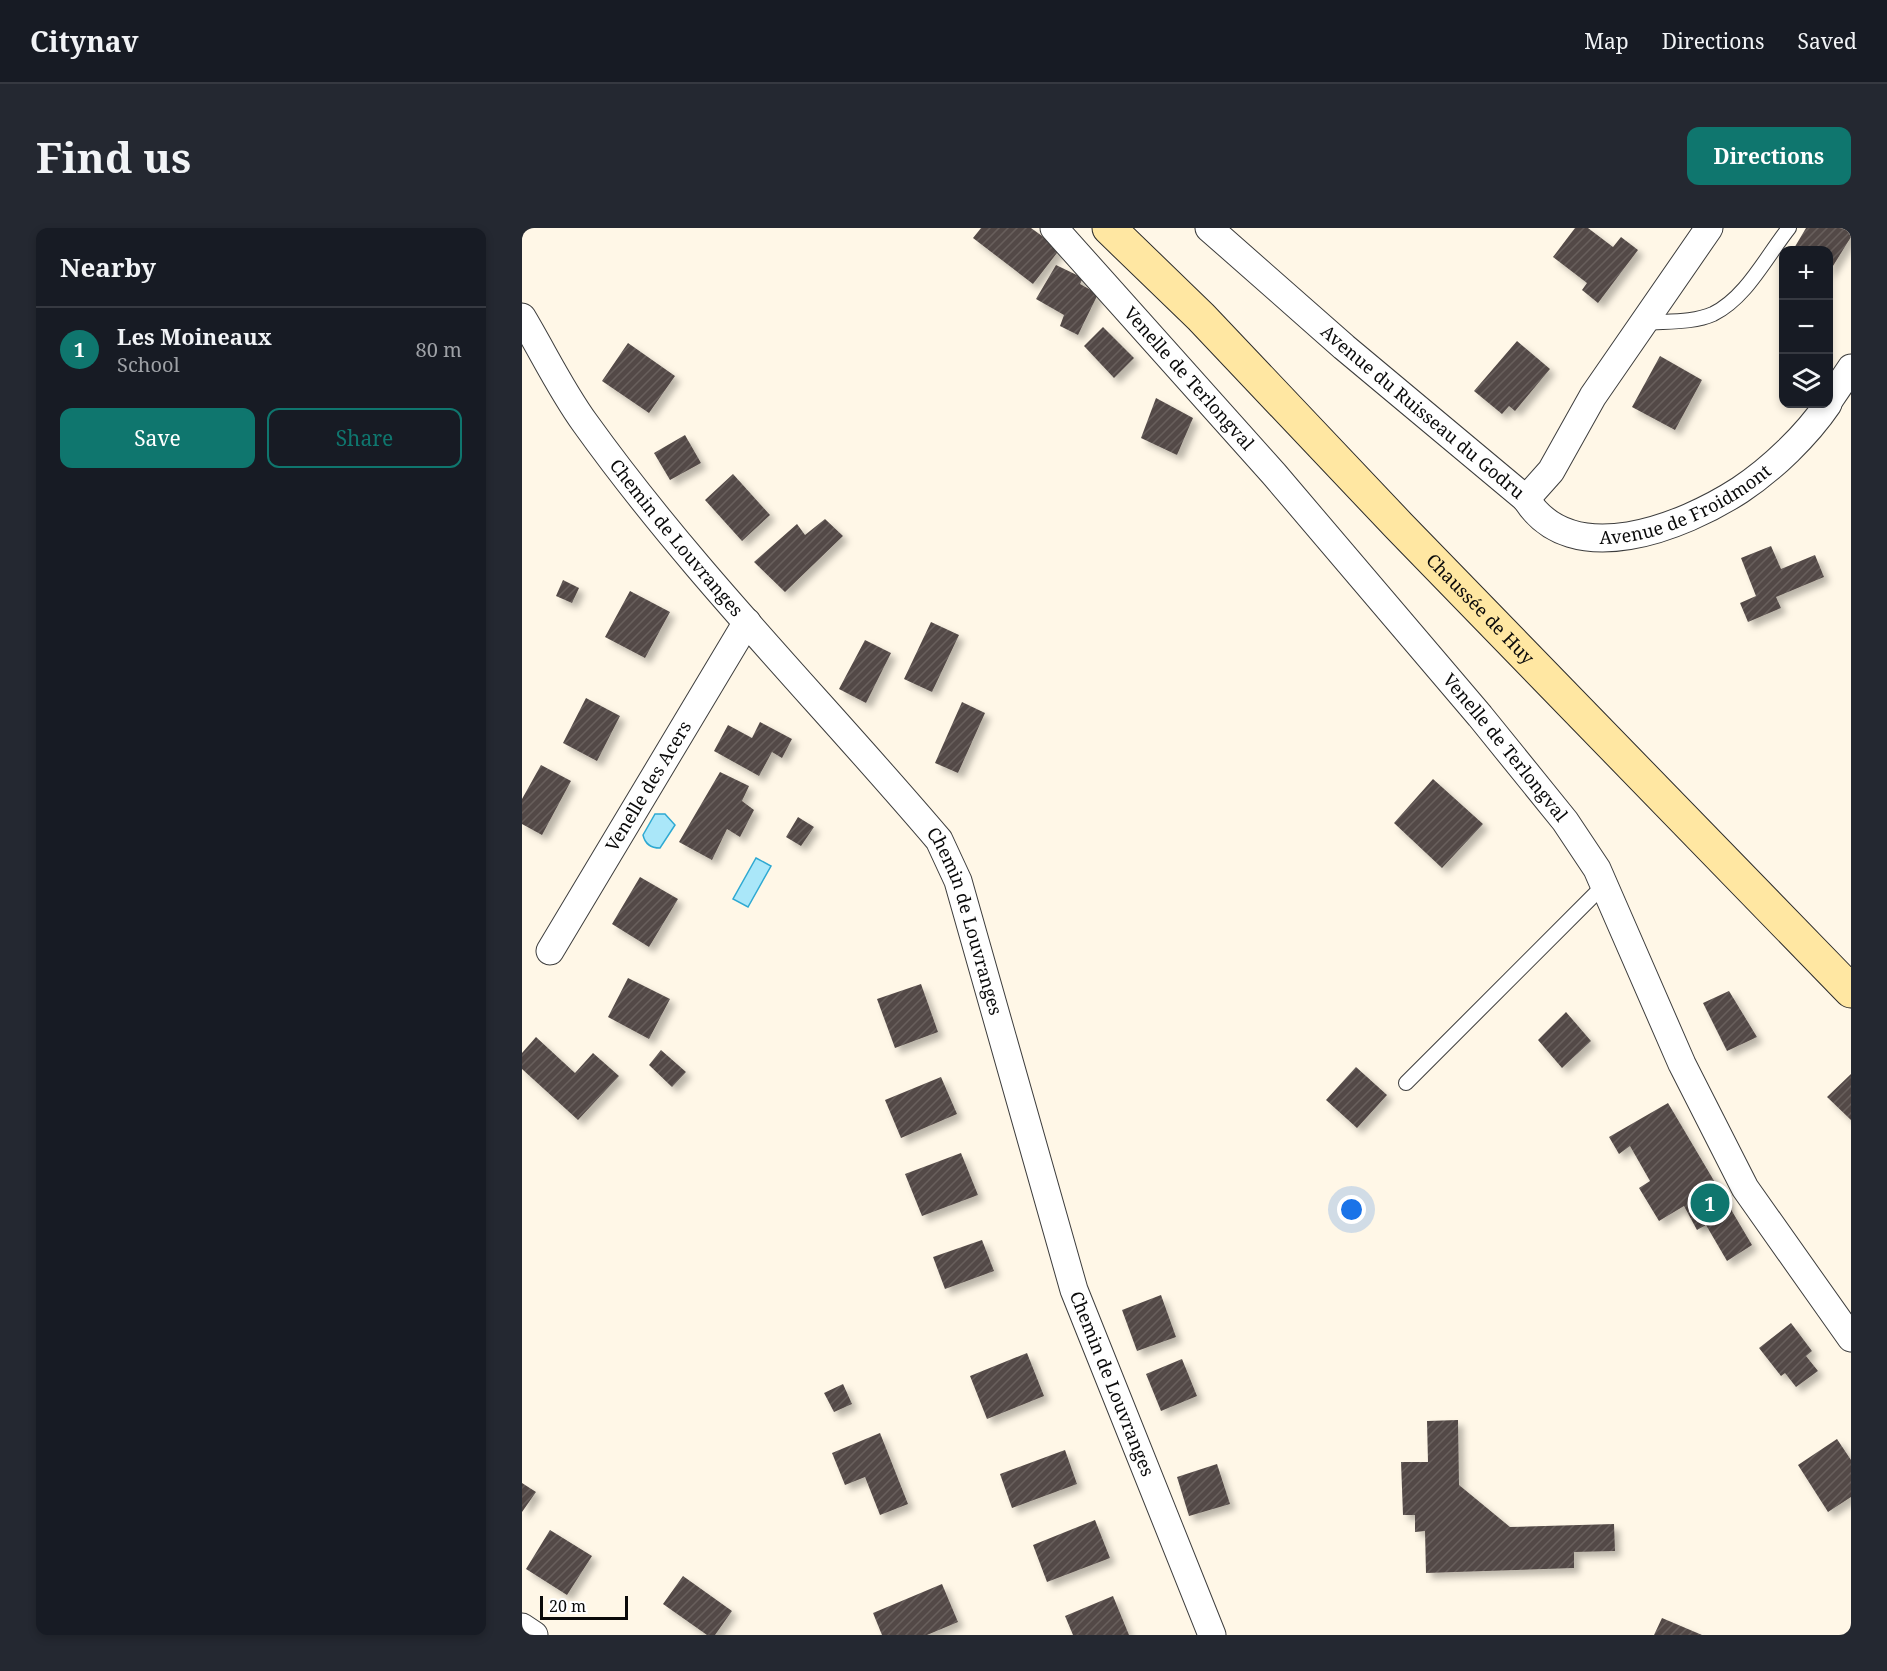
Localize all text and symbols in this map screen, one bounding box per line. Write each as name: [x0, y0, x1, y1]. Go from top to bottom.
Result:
text: Citynav: [30, 22, 139, 60]
text: Map: [1584, 27, 1629, 55]
text: Directions: [1662, 27, 1764, 55]
text: Saved: [1797, 27, 1857, 55]
button: Directions: [1687, 127, 1851, 185]
text: Find us: [36, 128, 191, 185]
map controls: [1779, 246, 1833, 408]
button: +: [1779, 246, 1833, 300]
text: Nearby: [60, 249, 156, 285]
button: −: [1779, 300, 1833, 354]
street label: Venelle de Terlongval: [1119, 301, 1260, 455]
street label: Avenue du Ruisseau du Godru: [1316, 319, 1530, 504]
text: Les Moineaux: [117, 321, 272, 351]
text: 1: [74, 336, 85, 363]
text: 80 m: [416, 336, 462, 363]
text: School: [117, 351, 180, 378]
button: layers: [1779, 354, 1833, 408]
button: Save: [60, 408, 255, 468]
button: Share: [267, 408, 462, 468]
street label: Chemin de Louvranges: [605, 454, 749, 621]
street label: Avenue de Froidmont: [1599, 459, 1776, 549]
street label: Chaussée de Huy: [1421, 548, 1541, 670]
street label: Venelle de Terlongval: [1438, 668, 1574, 826]
street label: Venelle des Acers: [599, 716, 696, 856]
street label: Chemin de Louvranges: [922, 821, 1008, 1018]
pin: 1: [1690, 1180, 1730, 1226]
your location: [1337, 1195, 1366, 1224]
street label: Chemin de Louvranges: [1065, 1287, 1160, 1480]
scale bar: [540, 1593, 628, 1620]
text: 20 m: [549, 1595, 586, 1617]

